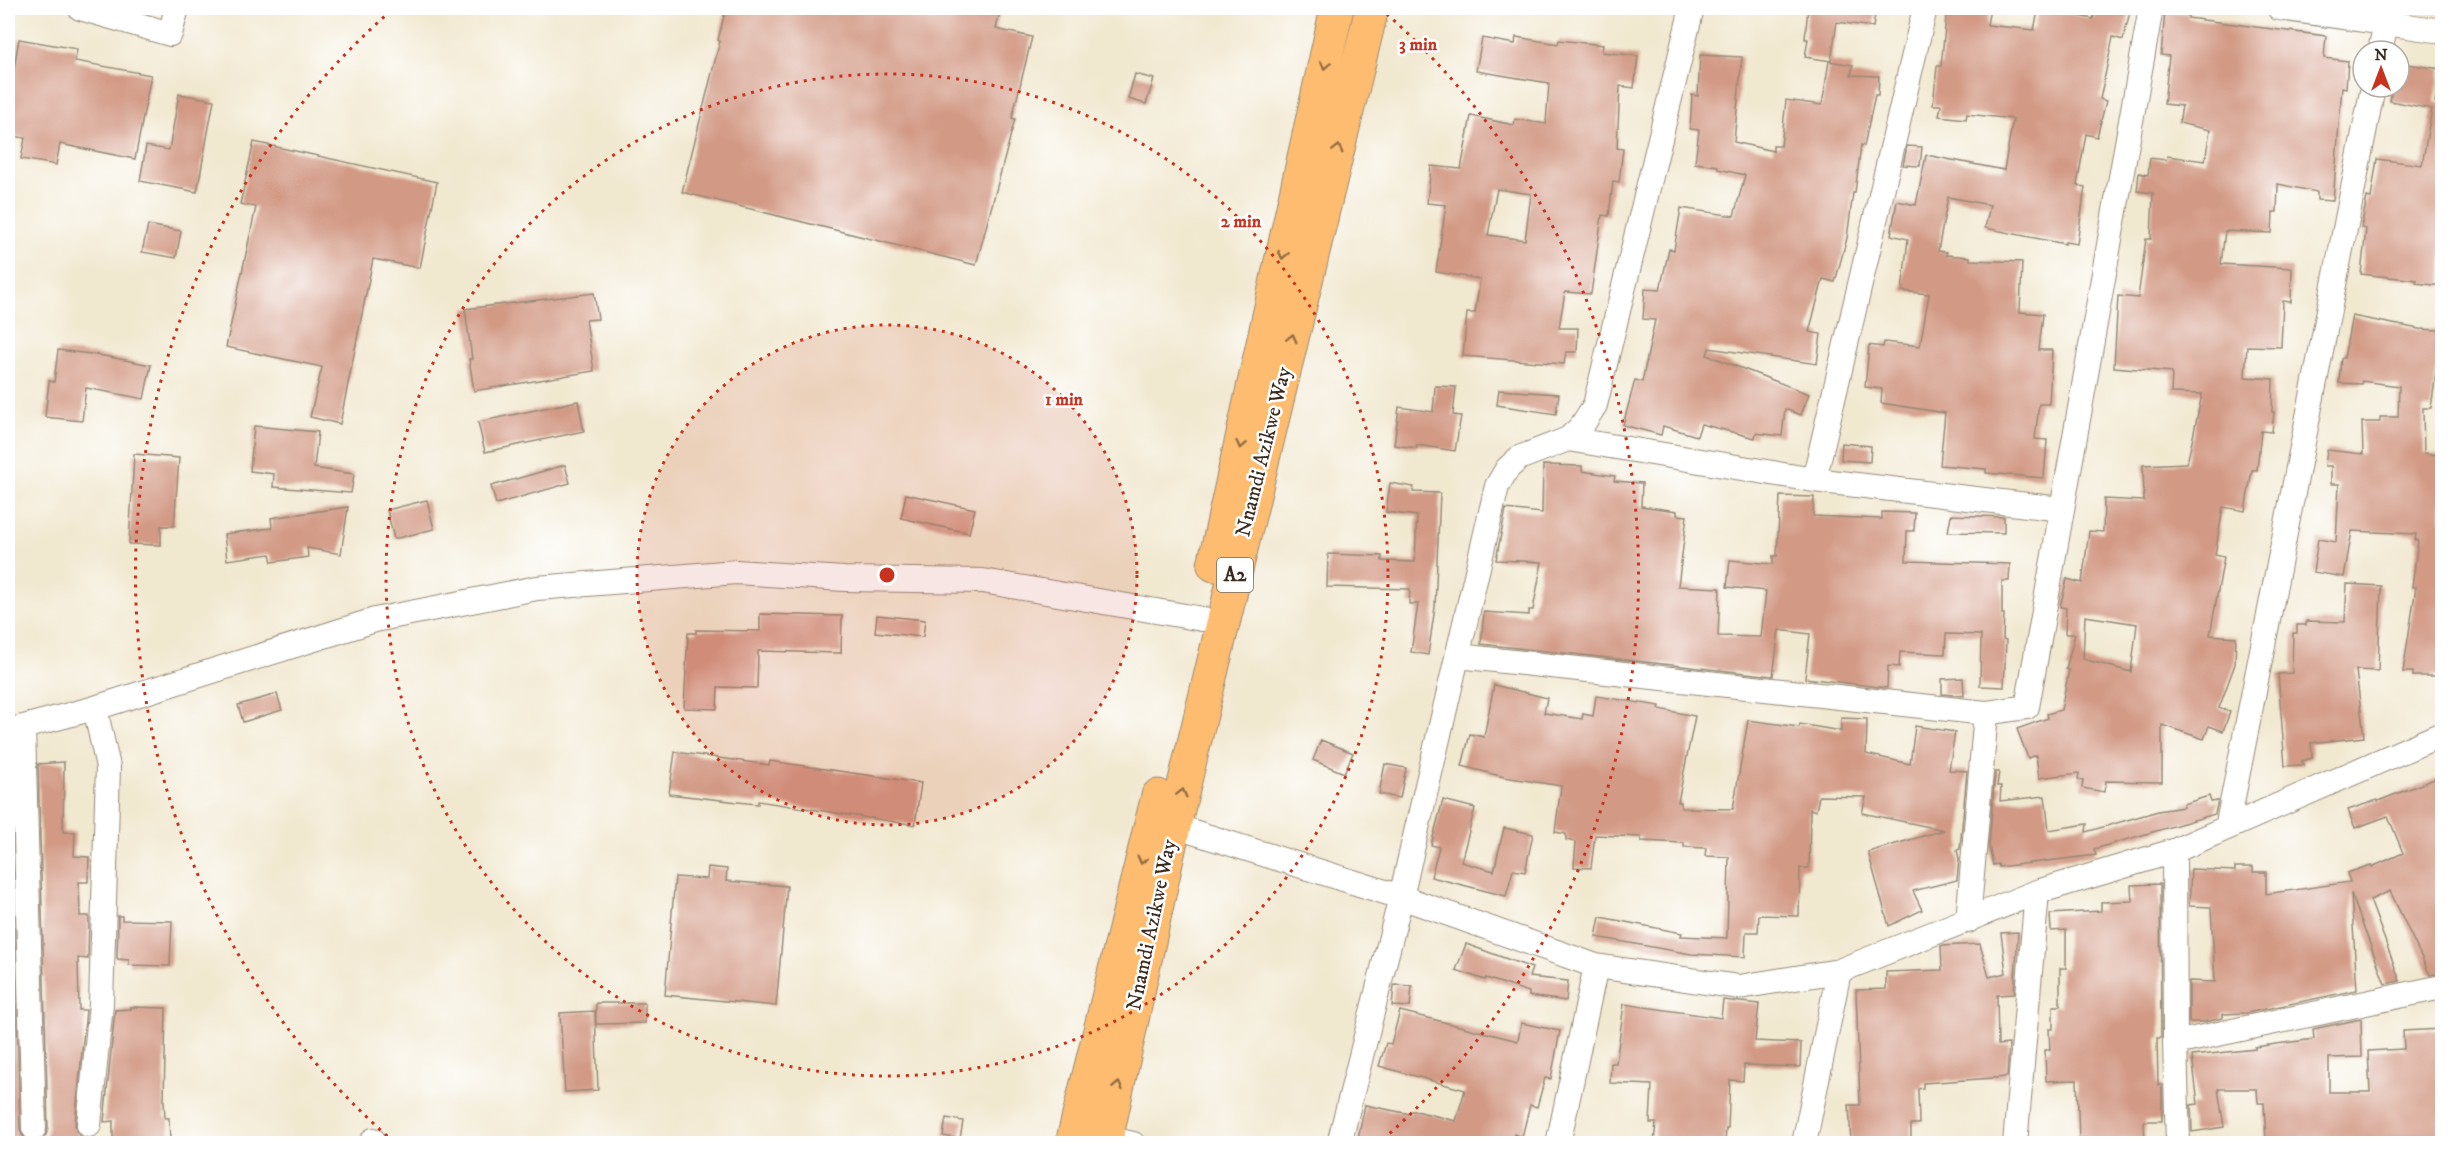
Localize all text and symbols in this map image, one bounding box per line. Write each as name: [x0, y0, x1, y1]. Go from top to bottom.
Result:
text: 3 min: [1399, 34, 1438, 56]
north arrow: [2351, 39, 2411, 99]
text: N: [2374, 45, 2388, 65]
one-way arrow: [1319, 59, 1332, 69]
one-way arrow: [1330, 144, 1343, 154]
text: 2 min: [1221, 211, 1262, 233]
one-way arrow: [1277, 250, 1290, 260]
one-way arrow: [1284, 334, 1297, 344]
street label: Nnamdi Azikwe Way: [1230, 363, 1298, 540]
text: 1 min: [1045, 389, 1084, 411]
one-way arrow: [1235, 440, 1248, 450]
road number: A2: [1217, 558, 1253, 592]
centre of rings: [877, 565, 897, 585]
one-way arrow: [1174, 789, 1187, 799]
street label: Nnamdi Azikwe Way: [1121, 836, 1183, 1013]
one-way arrow: [1137, 855, 1150, 865]
one-way arrow: [1110, 1082, 1123, 1092]

